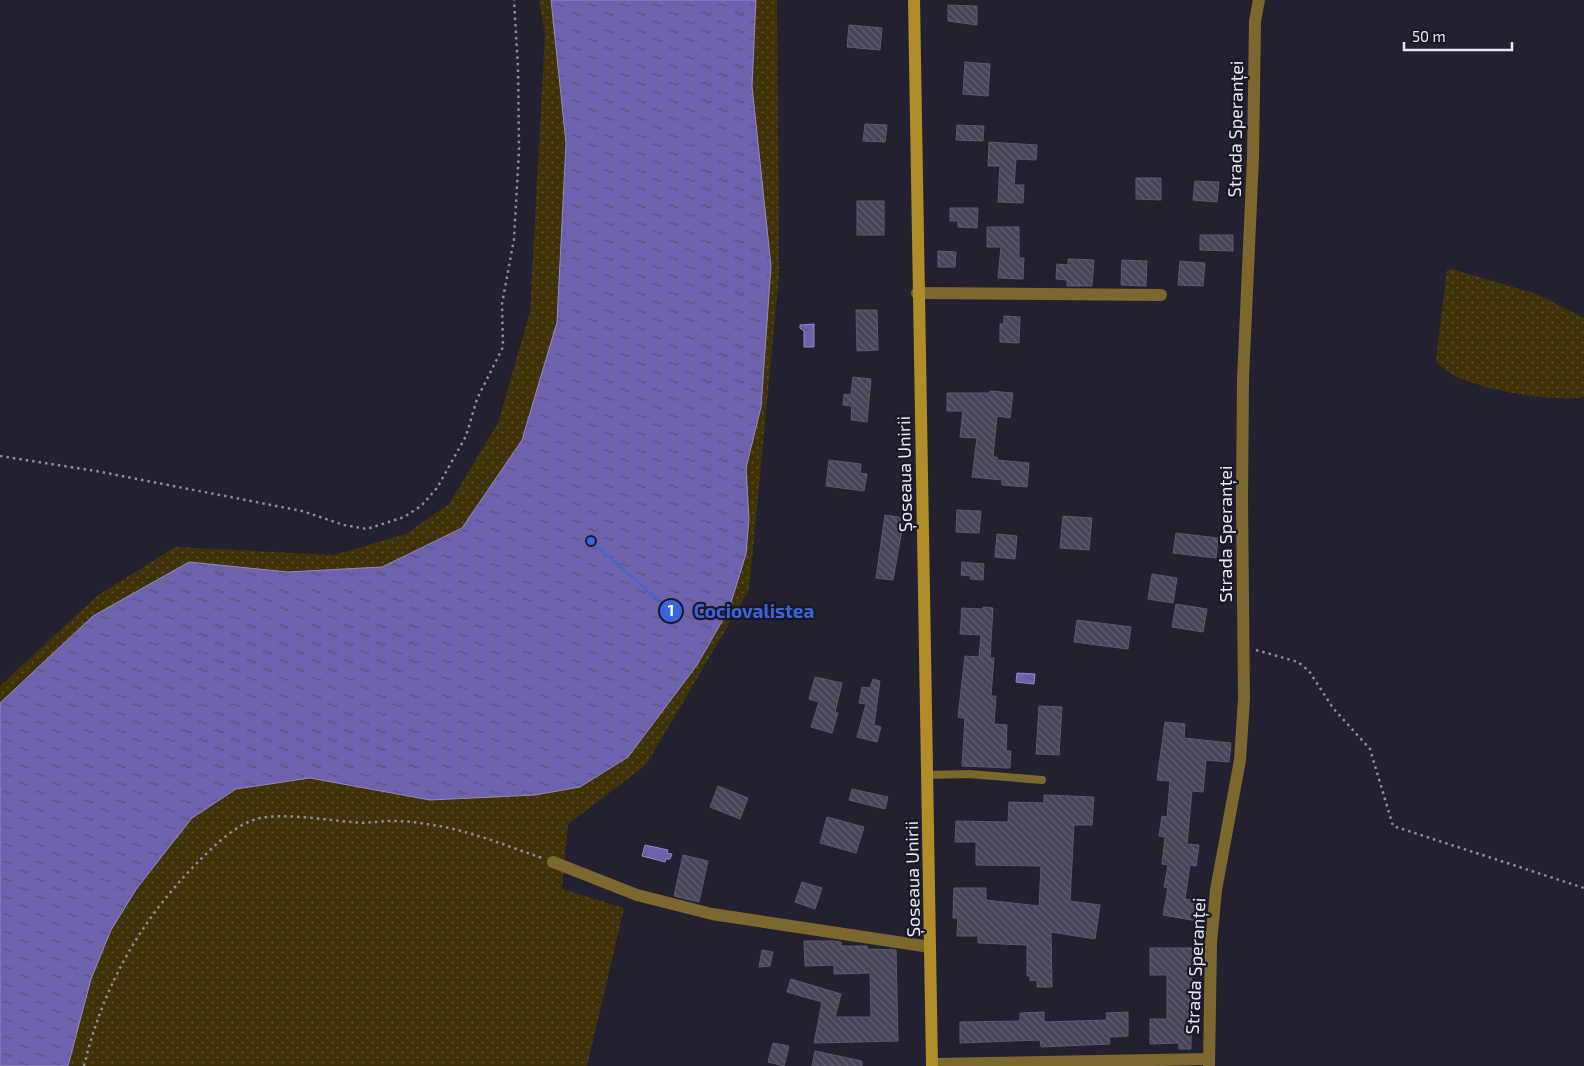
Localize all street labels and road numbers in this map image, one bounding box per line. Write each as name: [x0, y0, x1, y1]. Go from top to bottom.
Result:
street label: Strada Speranței: [1223, 60, 1248, 198]
street label: Șoseaua Unirii: [892, 416, 917, 532]
street label: Strada Speranței: [1214, 466, 1237, 602]
street label: Șoseaua Unirii: [900, 821, 925, 937]
street label: Strada Speranței: [1180, 897, 1211, 1035]

